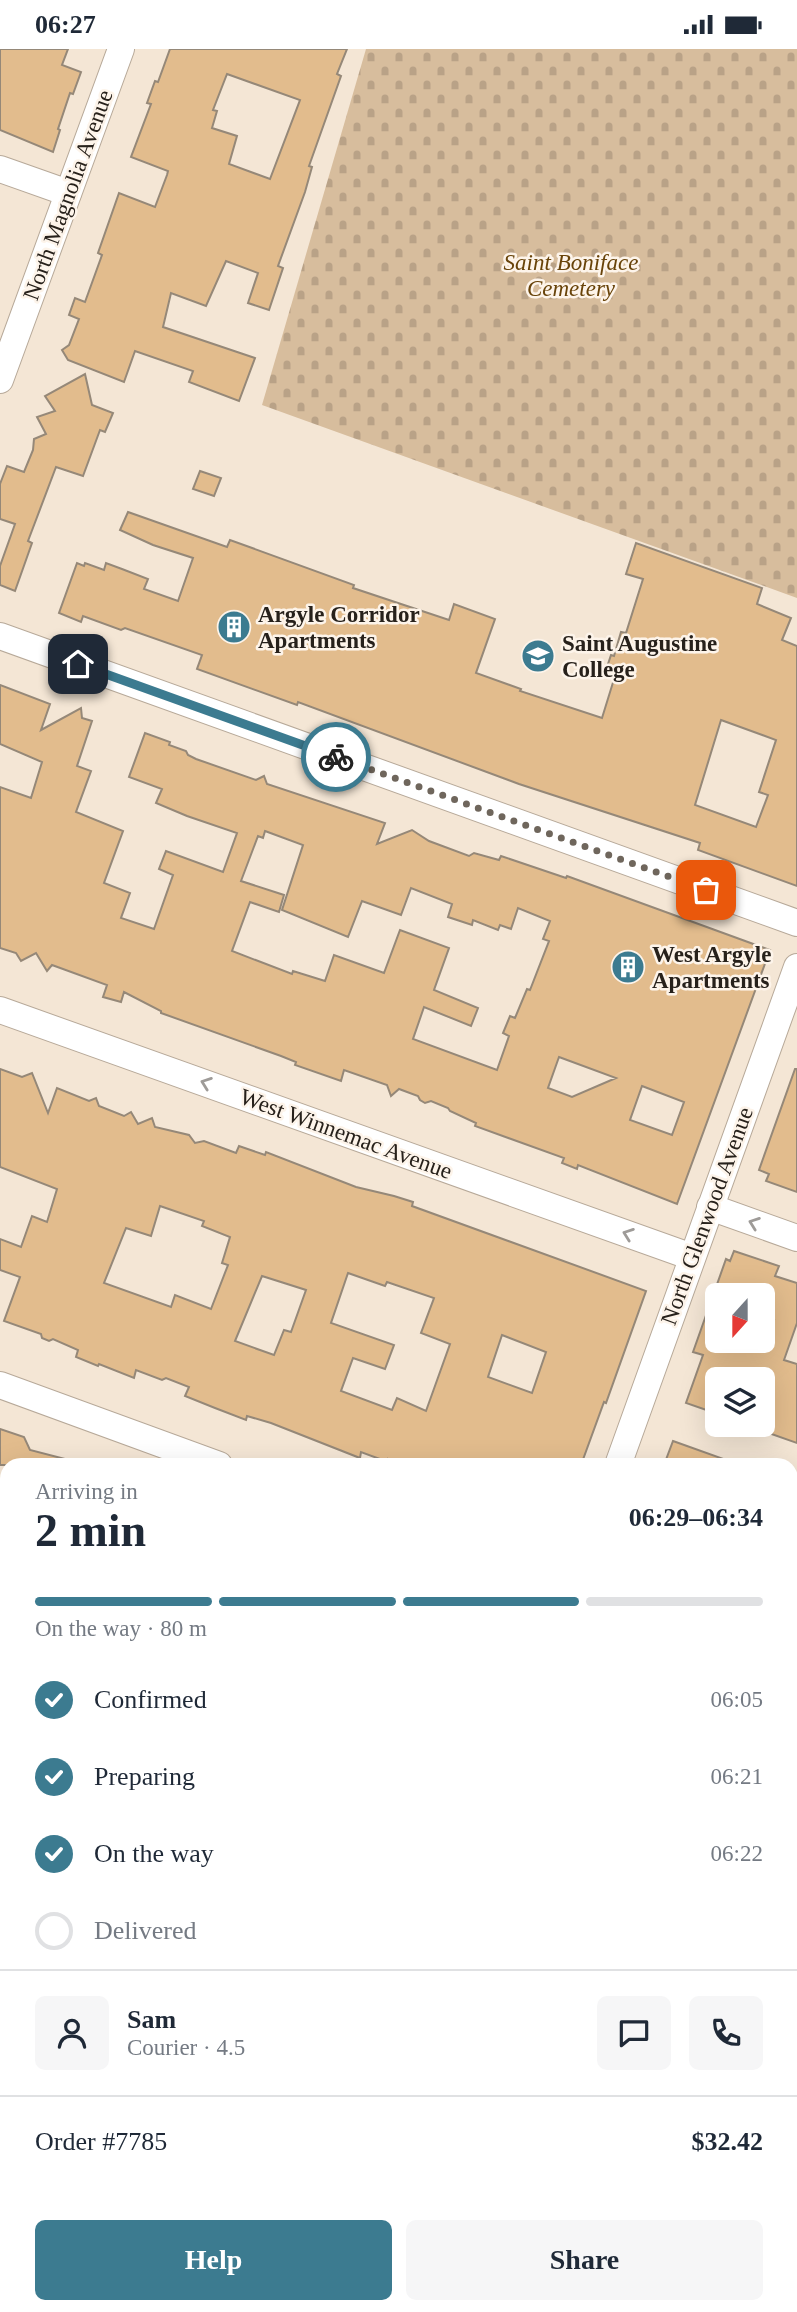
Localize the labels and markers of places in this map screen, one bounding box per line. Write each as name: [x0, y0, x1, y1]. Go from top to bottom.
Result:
place label: Argyle Corridor Apartments: [258, 602, 420, 653]
building icon: Argyle Corridor Apartments: [215, 608, 253, 646]
place label: Saint Augustine College: [562, 631, 717, 682]
pin: [48, 634, 108, 694]
school or university icon: Saint Augustine College: [519, 637, 557, 675]
pin: [676, 860, 736, 920]
place label: West Argyle Apartments: [652, 942, 771, 993]
building icon: West Argyle Apartments: [609, 948, 647, 986]

